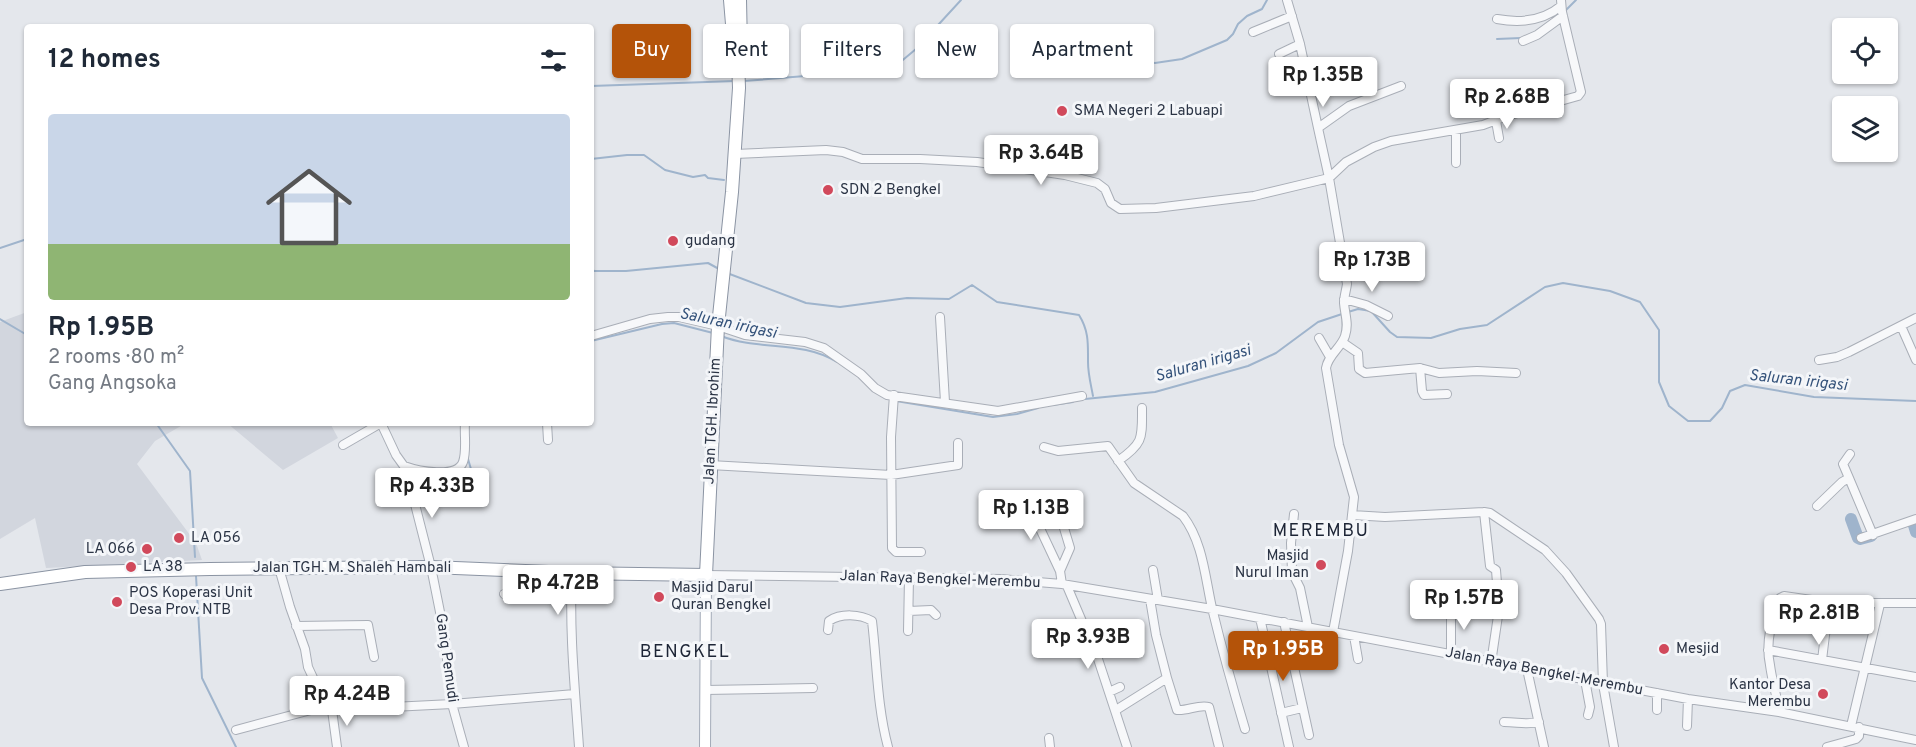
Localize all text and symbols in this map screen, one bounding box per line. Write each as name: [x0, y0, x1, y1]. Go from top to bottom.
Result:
map controls: [1832, 18, 1898, 162]
button: locate: [1832, 18, 1898, 84]
chip: Buy: [612, 24, 691, 78]
chip: Rent: [703, 24, 789, 78]
chip: Filters: [801, 24, 903, 78]
chip: New: [915, 24, 998, 78]
chip: Apartment: [1010, 24, 1154, 78]
text: 12 homes: [48, 44, 161, 77]
icon: filters: [537, 44, 570, 77]
pin: Rp 1.35B: [1261, 57, 1385, 108]
text: Rp 1.35B: [1282, 63, 1364, 89]
pin: Rp 2.68B: [1445, 79, 1569, 130]
text: Rp 2.68B: [1464, 85, 1550, 111]
button: layers: [1832, 96, 1898, 162]
place label: SMA Negeri 2 Labuapi: [1074, 102, 1223, 121]
marker: SMA Negeri 2 Labuapi: [1055, 104, 1069, 118]
pin: Rp 3.64B: [979, 135, 1103, 186]
text: Rp 3.64B: [998, 141, 1084, 167]
icon: home: [255, 153, 363, 261]
place label: SDN 2 Bengkel: [840, 181, 941, 200]
marker: SDN 2 Bengkel: [821, 183, 835, 197]
place label: gudang: [685, 232, 735, 251]
marker: gudang: [666, 234, 680, 248]
pin: Rp 1.73B: [1310, 242, 1434, 293]
text: Rp 1.73B: [1333, 248, 1411, 274]
water label: Saluran irigasi: [678, 304, 779, 344]
text: Rp 1.95B: [48, 312, 154, 345]
water label: Saluran irigasi: [1153, 340, 1254, 387]
text: 2 rooms · 80 m²: [48, 345, 184, 371]
street label: Jalan TGH. Ibrohim: [700, 357, 726, 485]
water label: Saluran irigasi: [1748, 366, 1849, 396]
text: Gang Angsoka: [48, 371, 177, 397]
pin: Rp 4.33B: [370, 468, 494, 519]
text: Rp 4.33B: [389, 474, 475, 500]
pin: Rp 1.13B: [969, 490, 1093, 541]
text: Rp 1.13B: [992, 496, 1070, 522]
district label: MEREMBU: [1273, 520, 1369, 543]
place label: LA 056: [191, 529, 241, 548]
marker: LA 056: [172, 531, 186, 545]
place label: LA 066: [86, 540, 135, 559]
marker: LA 066: [140, 542, 154, 556]
place label: Masjid Nurul Iman: [1235, 547, 1309, 583]
place label: LA 38: [143, 558, 183, 577]
marker: Masjid Nurul Iman: [1314, 558, 1328, 572]
street label: Jalan TGH. M. Shaleh Hambali: [253, 559, 451, 578]
marker: LA 38: [124, 560, 138, 574]
pin: Rp 4.72B: [496, 565, 620, 616]
street label: Jalan Raya Bengkel-Merembu: [839, 567, 1041, 593]
text: Rp 4.72B: [517, 571, 599, 597]
place label: Masjid Darul Quran Bengkel: [671, 579, 771, 615]
pin: Rp 1.57B: [1402, 580, 1526, 631]
place label: POS Koperasi Unit Desa Prov. NTB: [129, 584, 253, 620]
text: Rp 1.57B: [1424, 586, 1504, 612]
marker: Masjid Darul Quran Bengkel: [652, 590, 666, 604]
marker: POS Koperasi Unit Desa Prov. NTB: [110, 595, 124, 609]
pin: Rp 2.81B: [1757, 595, 1881, 646]
text: Rp 2.81B: [1778, 601, 1860, 627]
street label: Gang Pemudi: [430, 612, 462, 704]
pin: Rp 3.93B: [1026, 619, 1150, 670]
text: Rp 3.93B: [1046, 625, 1130, 651]
pin: Rp 1.95B: [1221, 631, 1345, 682]
text: Rp 1.95B: [1242, 637, 1324, 663]
place label: Mesjid: [1676, 640, 1719, 659]
district label: BENGKEL: [640, 641, 730, 664]
marker: Mesjid: [1657, 642, 1671, 656]
street label: Jalan Raya Bengkel-Merembu: [1444, 643, 1644, 701]
pin: Rp 4.24B: [285, 676, 409, 727]
place label: Kantor Desa Merembu: [1729, 676, 1811, 712]
text: Rp 4.24B: [304, 682, 390, 708]
marker: Kantor Desa Merembu: [1816, 687, 1830, 701]

